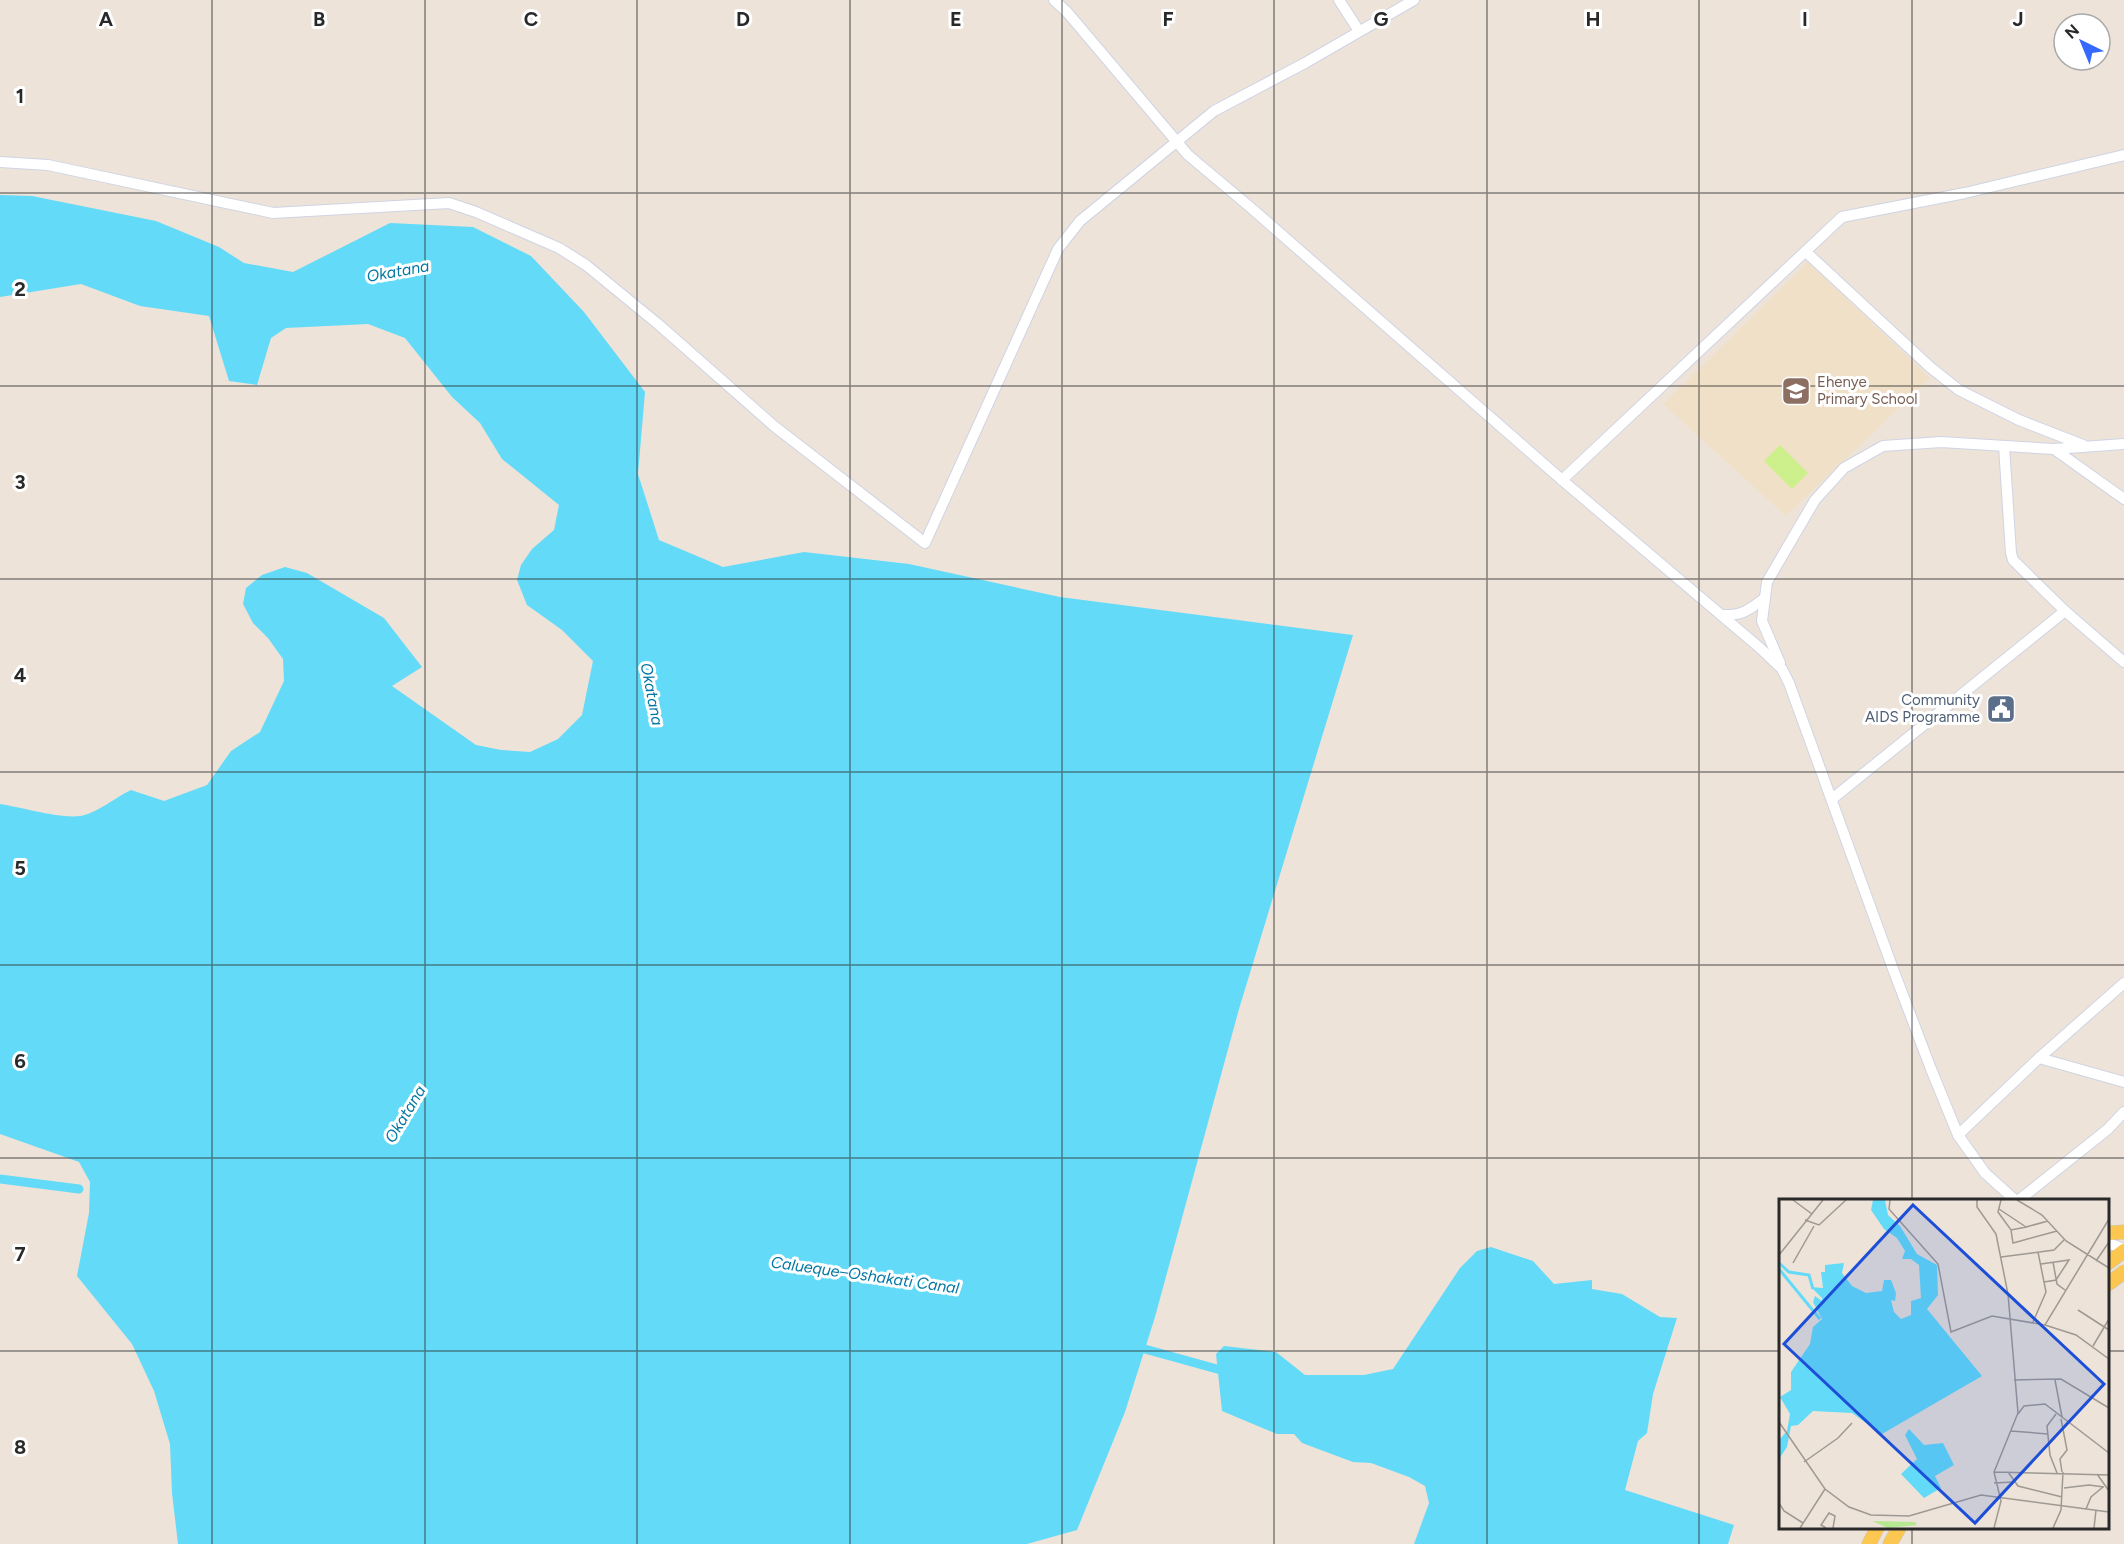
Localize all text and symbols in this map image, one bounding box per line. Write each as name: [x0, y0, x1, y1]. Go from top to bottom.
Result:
text: A: [99, 7, 114, 31]
text: B: [313, 7, 325, 31]
text: C: [524, 7, 538, 31]
text: D: [736, 7, 750, 31]
text: E: [950, 7, 962, 31]
text: F: [1162, 7, 1174, 31]
text: G: [1374, 7, 1389, 31]
text: H: [1586, 7, 1601, 31]
text: I: [1802, 7, 1808, 31]
text: J: [2012, 7, 2024, 31]
north arrow: [2052, 12, 2112, 72]
text: N: [2061, 20, 2083, 43]
text: 1: [16, 84, 24, 108]
water label: Okatana: [365, 256, 431, 286]
text: 2: [14, 277, 26, 301]
place label: Ehenye Primary School: [1817, 373, 1918, 408]
school or university icon: Ehenye Primary School: [1780, 375, 1812, 407]
text: 3: [14, 470, 26, 494]
water label: Okatana: [637, 661, 667, 727]
text: 4: [14, 663, 27, 687]
place label: Community AIDS Programme: [1865, 691, 1980, 726]
public building icon: Community AIDS Programme: [1985, 693, 2017, 725]
text: 5: [14, 856, 26, 880]
text: 6: [14, 1049, 26, 1073]
water label: Okatana: [381, 1082, 429, 1146]
inset map: [1779, 1199, 2109, 1529]
text: 7: [14, 1242, 26, 1266]
water label: Calueque–Oshakati Canal: [770, 1252, 961, 1298]
text: 8: [14, 1435, 26, 1459]

